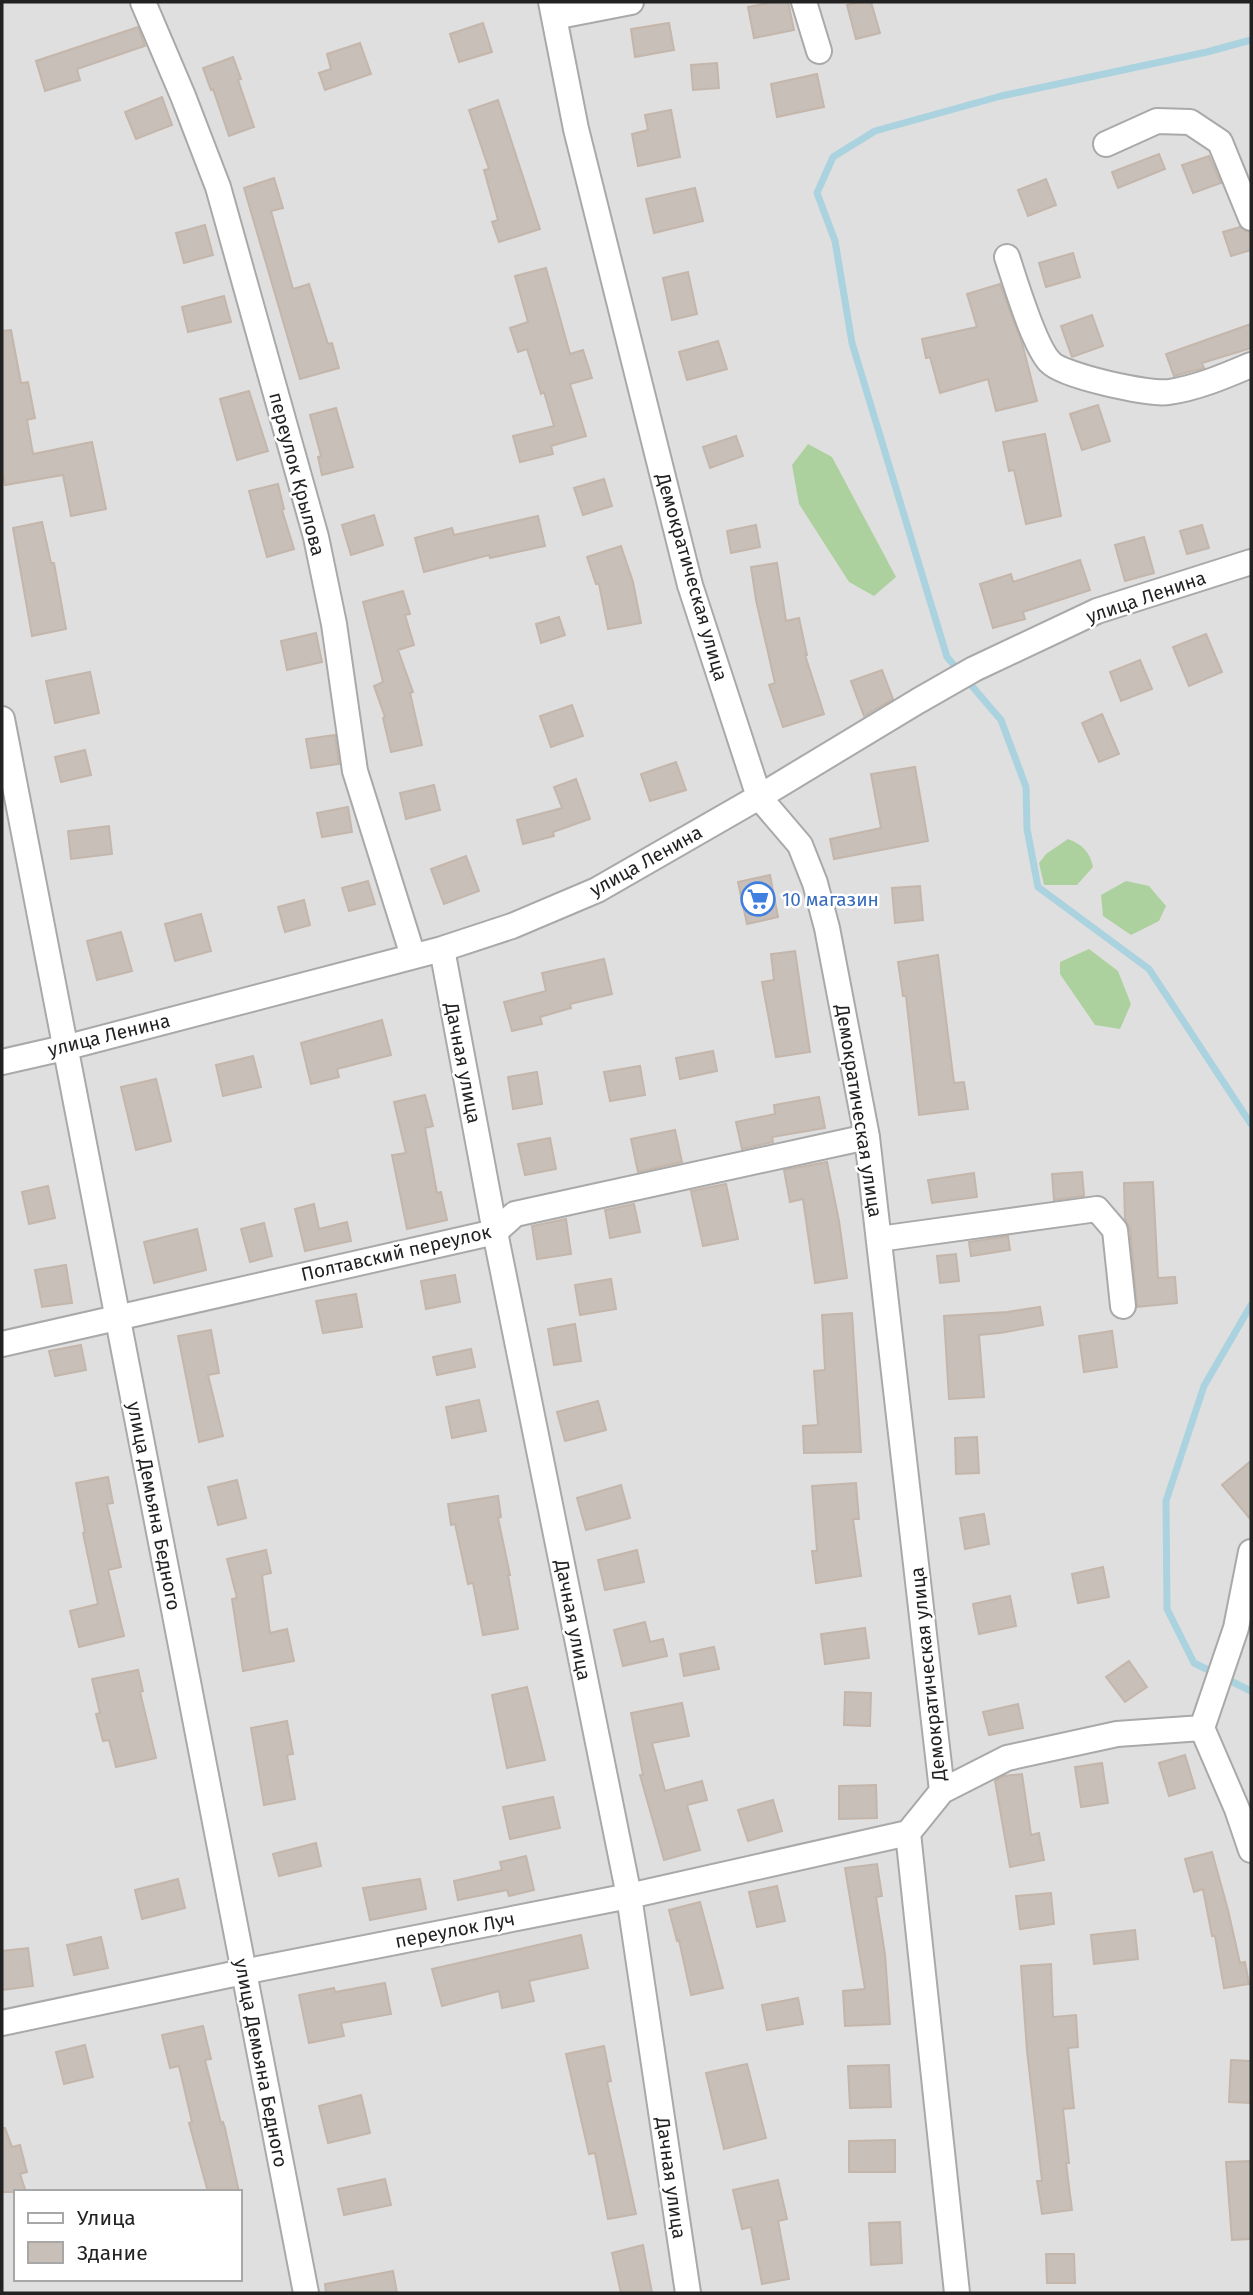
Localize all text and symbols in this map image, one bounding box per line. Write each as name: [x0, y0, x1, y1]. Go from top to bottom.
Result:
street label: переулок Крылова: [264, 390, 330, 558]
street label: Демократическая улица: [651, 470, 733, 683]
street label: улица Ленина: [1083, 566, 1209, 628]
street label: улица Ленина: [586, 821, 706, 901]
supermarket icon: 10 магазин: [739, 880, 777, 918]
place label: 10 магазин: [782, 888, 879, 911]
street label: Дачная улица: [440, 1000, 486, 1125]
street label: Демократическая улица: [831, 1002, 887, 1219]
street label: улица Ленина: [46, 1009, 172, 1061]
street label: Полтавский переулок: [299, 1220, 493, 1286]
street label: улица Демьяна Бедного: [122, 1400, 186, 1612]
street label: Дачная улица: [550, 1557, 596, 1682]
street label: Демократическая улица: [905, 1566, 951, 1783]
street label: переулок Луч: [393, 1907, 517, 1953]
street label: улица Демьяна Бедного: [229, 1957, 293, 2169]
street label: Дачная улица: [651, 2115, 691, 2240]
legend: [14, 2190, 242, 2281]
text: Улица: [77, 2205, 136, 2231]
text: Здание: [77, 2240, 148, 2266]

